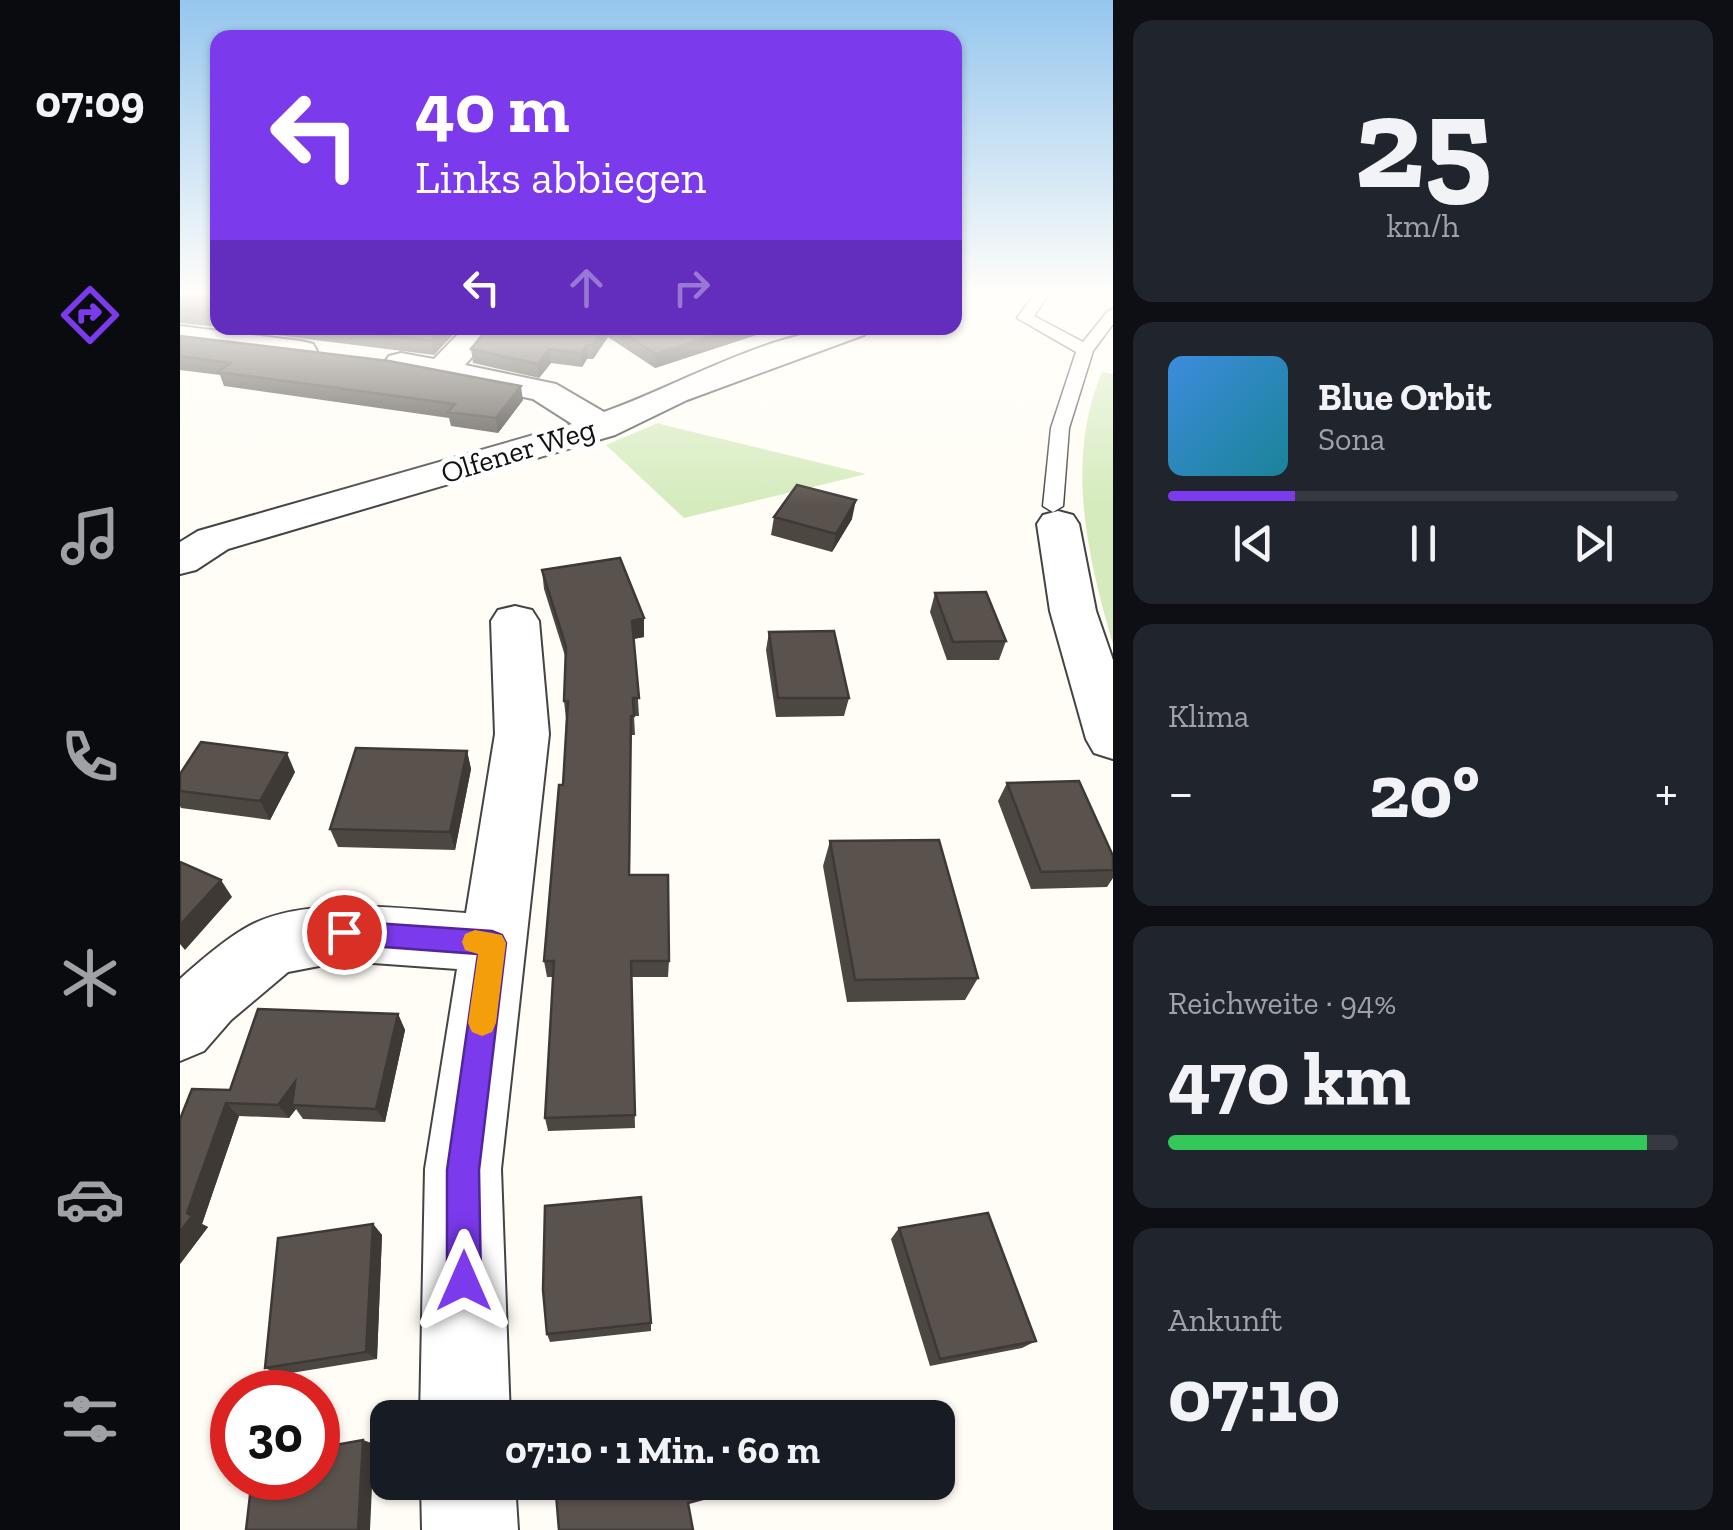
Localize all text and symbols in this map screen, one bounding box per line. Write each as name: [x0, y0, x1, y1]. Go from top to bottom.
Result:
text: 25: [1354, 64, 1492, 220]
text: 40 m: [415, 66, 570, 150]
icon: left: [250, 70, 380, 200]
text: 07:09: [35, 75, 145, 129]
text: Links abbiegen: [415, 151, 706, 205]
text: km/h: [1386, 207, 1460, 245]
icon: left: [454, 260, 509, 315]
icon: ahead: [559, 260, 614, 315]
icon: right: [664, 260, 719, 315]
icon: directions: [55, 280, 125, 350]
text: Blue Orbit: [1318, 374, 1491, 420]
street label: Olfener Weg: [437, 410, 599, 492]
text: Sona: [1318, 420, 1385, 458]
icon: music: [55, 501, 125, 571]
icon: previous: [1226, 516, 1281, 571]
icon: pause: [1396, 516, 1451, 571]
icon: next: [1566, 516, 1621, 571]
text: Klima: [1168, 697, 1249, 735]
icon: phone: [55, 722, 125, 792]
text: 20°: [1369, 746, 1480, 836]
text: −: [1168, 759, 1194, 825]
text: +: [1655, 759, 1678, 825]
pin: [302, 890, 387, 975]
icon: arrive: [317, 905, 372, 960]
icon: climate: [55, 943, 125, 1013]
text: Reichweite · 94%: [1168, 984, 1396, 1022]
text: 470 km: [1168, 1033, 1411, 1123]
icon: car: [55, 1164, 125, 1234]
position arrow: [412, 1229, 516, 1333]
text: Ankunft: [1168, 1301, 1282, 1339]
text: 07:10: [1168, 1350, 1340, 1440]
speed limit sign: 30: [210, 1370, 340, 1500]
icon: filters: [55, 1384, 125, 1454]
text: 07:10 · 1 Min. · 60 m: [505, 1427, 820, 1473]

